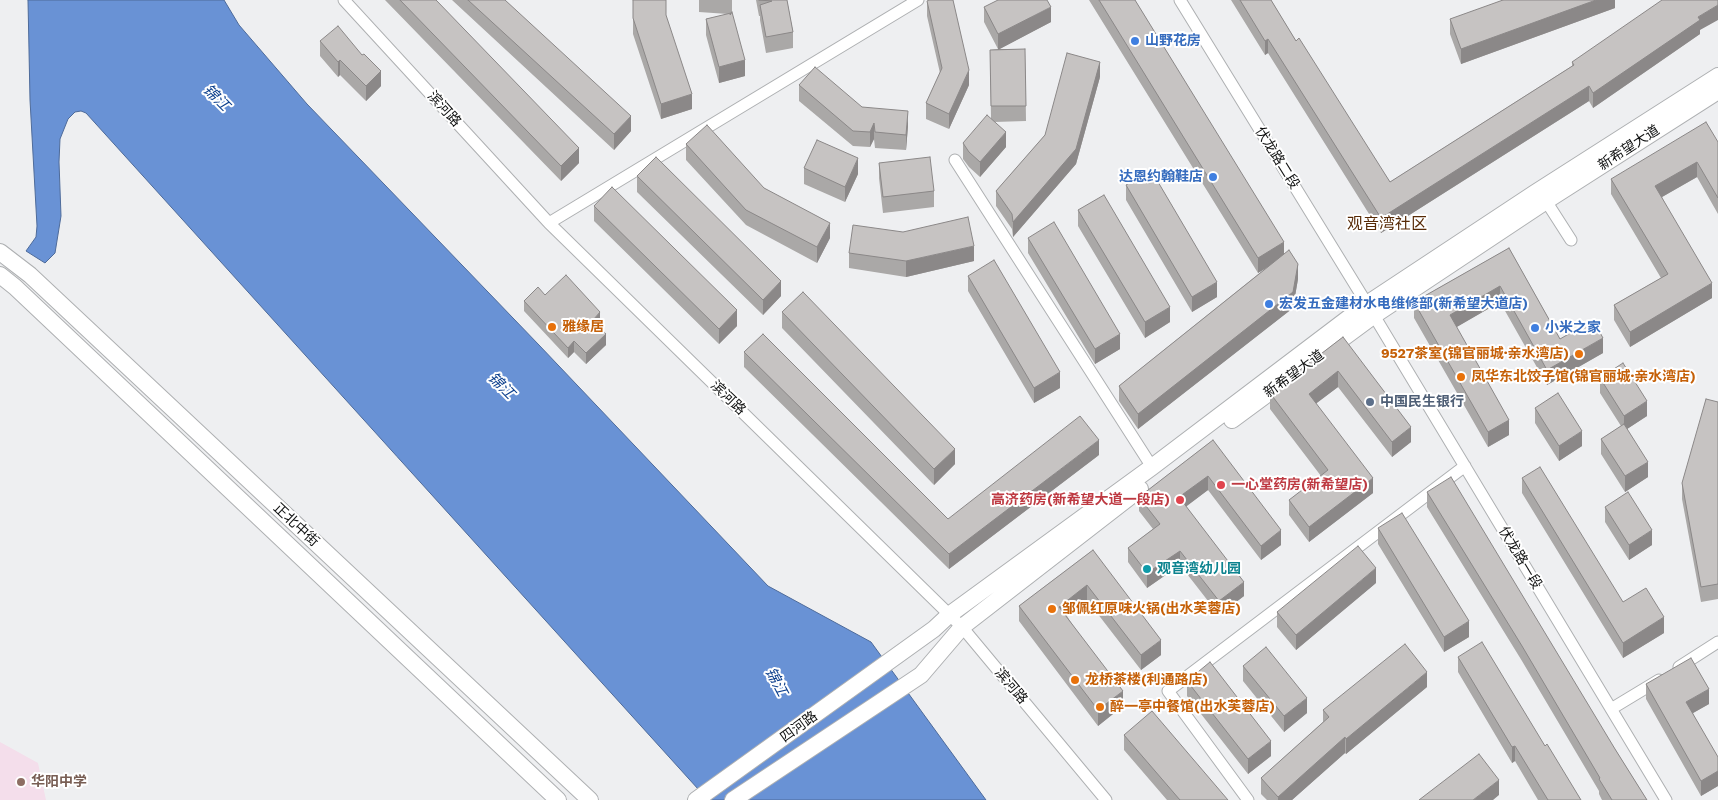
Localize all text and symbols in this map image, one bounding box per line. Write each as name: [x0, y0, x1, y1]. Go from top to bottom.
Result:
place label: 山野花房: [1145, 33, 1201, 49]
marker: 山野花房: [1129, 35, 1141, 47]
water label: 锦江: [199, 81, 233, 115]
street label: 滨河路: [424, 88, 464, 130]
street label: 新希望大道: [1595, 122, 1663, 174]
street label: 伏龙路二段: [1251, 124, 1303, 192]
place label: 达恩约翰鞋店: [1119, 169, 1203, 185]
marker: 达恩约翰鞋店: [1207, 171, 1219, 183]
district label: 观音湾社区: [1347, 214, 1427, 234]
place label: 宏发五金建材水电维修部(新希望大道店): [1279, 296, 1528, 312]
marker: 宏发五金建材水电维修部(新希望大道店): [1263, 298, 1275, 310]
place label: 雅缘居: [562, 319, 604, 335]
place label: 小米之家: [1545, 320, 1601, 336]
marker: 雅缘居: [546, 321, 558, 333]
marker: 小米之家: [1529, 322, 1541, 334]
place label: 9527茶室(锦官丽城·亲水湾店): [1381, 346, 1569, 362]
street label: 新希望大道: [1261, 347, 1327, 401]
marker: 9527茶室(锦官丽城·亲水湾店): [1573, 348, 1585, 360]
water label: 锦江: [484, 369, 518, 403]
place label: 凤华东北饺子馆(锦官丽城·亲水湾店): [1471, 369, 1696, 385]
marker: 凤华东北饺子馆(锦官丽城·亲水湾店): [1455, 371, 1467, 383]
street label: 滨河路: [707, 377, 749, 419]
place label: 中国民生银行: [1380, 394, 1464, 410]
marker: 中国民生银行: [1364, 396, 1376, 408]
place label: 一心堂药房(新希望店): [1231, 477, 1368, 493]
marker: 一心堂药房(新希望店): [1215, 479, 1227, 491]
place label: 高济药房(新希望大道一段店): [991, 492, 1170, 508]
marker: 高济药房(新希望大道一段店): [1174, 494, 1186, 506]
street label: 正北中街: [270, 500, 322, 550]
street label: 伏龙路一段: [1495, 524, 1545, 592]
place label: 观音湾幼儿园: [1157, 561, 1241, 577]
marker: 观音湾幼儿园: [1141, 563, 1153, 575]
place label: 邹佩红原味火锅(出水芙蓉店): [1062, 601, 1241, 617]
marker: 邹佩红原味火锅(出水芙蓉店): [1046, 603, 1058, 615]
water label: 锦江: [761, 665, 791, 699]
street label: 滨河路: [991, 665, 1031, 707]
place label: 龙桥茶楼(利通路店): [1085, 672, 1208, 688]
marker: 龙桥茶楼(利通路店): [1069, 674, 1081, 686]
place label: 醉一亭中餐馆(出水芙蓉店): [1110, 699, 1275, 715]
marker: 醉一亭中餐馆(出水芙蓉店): [1094, 701, 1106, 713]
street label: 四河路: [777, 708, 821, 746]
place label: 华阳中学: [31, 774, 87, 790]
marker: 华阳中学: [15, 776, 27, 788]

